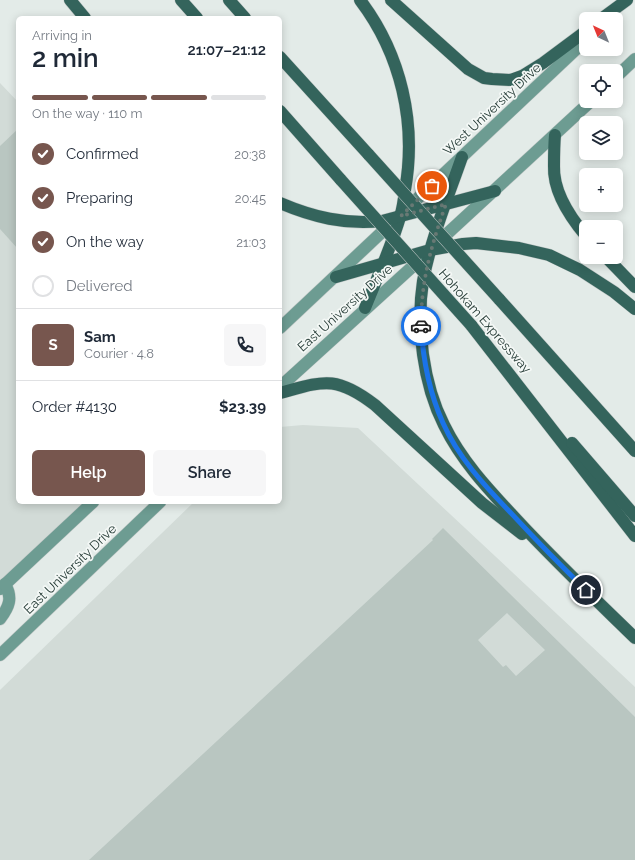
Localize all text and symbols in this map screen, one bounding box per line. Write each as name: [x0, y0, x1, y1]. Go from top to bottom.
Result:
north arrow: [579, 12, 623, 56]
map controls: [579, 12, 623, 264]
text: Arriving in: [32, 28, 92, 43]
text: 21:07–21:12: [187, 41, 266, 59]
text: 2 min: [32, 43, 99, 73]
street label: West University Drive: [440, 60, 544, 158]
button: locate: [579, 64, 623, 108]
text: On the way · 110 m: [32, 106, 143, 121]
button: layers: [579, 116, 623, 160]
icon: check: [32, 143, 54, 165]
text: Confirmed: [66, 145, 139, 163]
text: 20:38: [234, 147, 266, 162]
button: +: [579, 168, 623, 212]
pin: [415, 169, 449, 203]
icon: bag: [421, 175, 443, 197]
icon: check: [32, 187, 54, 209]
text: Preparing: [66, 189, 133, 207]
text: 20:45: [235, 191, 266, 206]
button: −: [579, 220, 623, 264]
icon: check: [32, 231, 54, 253]
text: On the way: [66, 233, 144, 251]
text: 21:03: [236, 235, 266, 250]
street label: East University Drive: [294, 261, 396, 355]
street label: Hohokam Expressway: [436, 266, 534, 376]
text: Delivered: [66, 277, 133, 295]
courier: [401, 306, 441, 346]
icon: car: [410, 315, 432, 337]
button: phone: [224, 324, 266, 366]
text: Sam: [84, 328, 116, 346]
text: S: [48, 336, 58, 354]
text: Courier · 4.8: [84, 346, 154, 361]
text: Order #4130: [32, 398, 117, 416]
text: $23.39: [219, 398, 266, 416]
button: Help: [32, 450, 145, 496]
button: Share: [153, 450, 266, 496]
street label: East University Drive: [21, 521, 120, 617]
pin: [569, 573, 603, 607]
icon: home: [575, 579, 597, 601]

